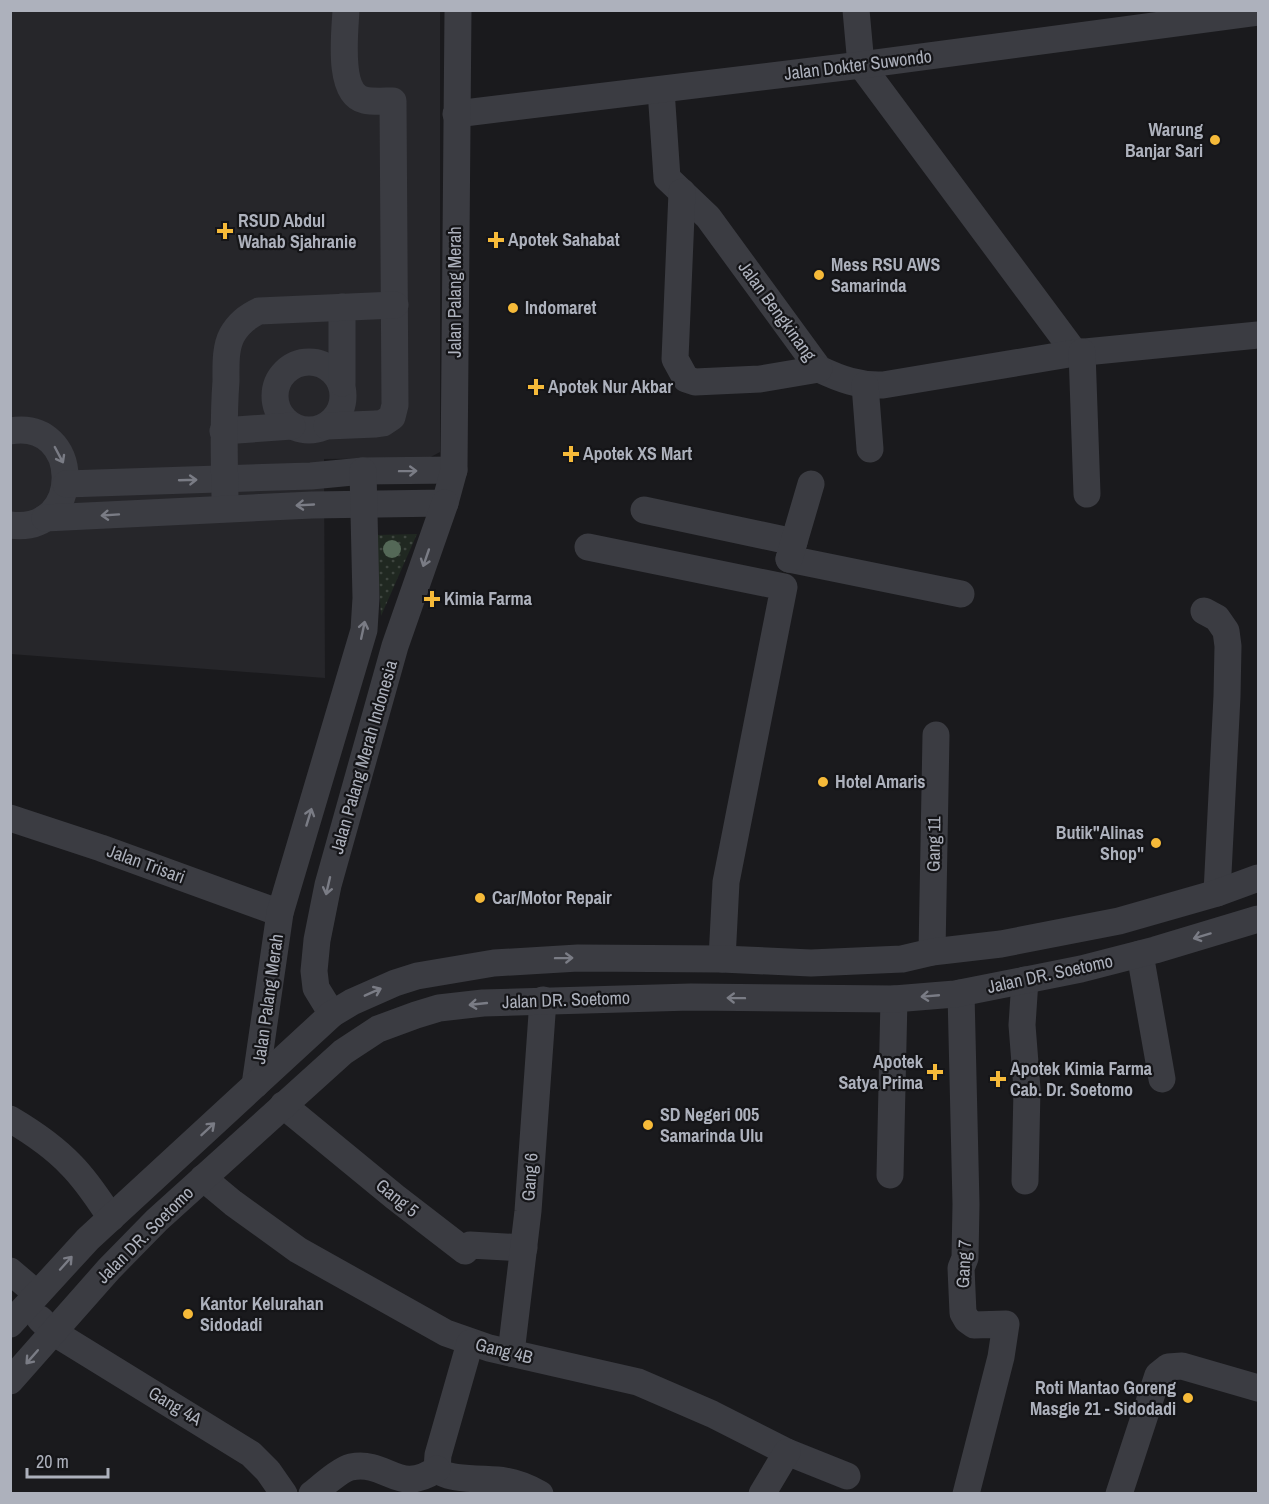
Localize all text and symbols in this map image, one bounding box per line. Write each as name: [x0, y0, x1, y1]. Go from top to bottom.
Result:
street label: Jalan Dokter Suwondo: [783, 43, 933, 86]
place label: Warung Banjar Sari: [1125, 117, 1203, 163]
marker: Warung Banjar Sari: [1208, 133, 1222, 147]
place label: RSUD Abdul Wahab Sjahranie: [238, 208, 356, 254]
marker: RSUD Abdul Wahab Sjahranie: [216, 222, 234, 240]
street label: Jalan Palang Merah: [442, 226, 467, 358]
place label: Apotek Sahabat: [508, 227, 620, 252]
marker: Apotek Sahabat: [489, 233, 503, 247]
place label: Mess RSU AWS Samarinda: [831, 252, 941, 298]
street label: Jalan Bengkinang: [733, 256, 823, 366]
marker: Mess RSU AWS Samarinda: [812, 268, 826, 282]
place label: Indomaret: [525, 295, 596, 320]
marker: Indomaret: [506, 301, 520, 315]
place label: Apotek Nur Akbar: [548, 374, 673, 399]
marker: Apotek Nur Akbar: [529, 380, 543, 394]
place label: Apotek XS Mart: [583, 441, 692, 466]
one-way arrow: [54, 445, 65, 463]
marker: Apotek XS Mart: [564, 447, 578, 461]
one-way arrow: [398, 465, 418, 476]
one-way arrow: [177, 474, 197, 485]
one-way arrow: [296, 500, 316, 511]
one-way arrow: [101, 510, 121, 521]
one-way arrow: [419, 548, 430, 567]
place label: Kimia Farma: [444, 586, 533, 611]
marker: Kimia Farma: [425, 592, 439, 606]
one-way arrow: [358, 621, 369, 640]
street label: Jalan Palang Merah Indonesia: [324, 657, 403, 857]
place label: Hotel Amaris: [835, 769, 926, 794]
marker: Hotel Amaris: [816, 775, 830, 789]
one-way arrow: [304, 808, 315, 827]
street label: Gang 11: [921, 815, 946, 872]
place label: Butik"Alinas Shop": [1056, 820, 1144, 866]
marker: Butik"Alinas Shop": [1149, 836, 1163, 850]
street label: Jalan Trisari: [104, 838, 189, 889]
one-way arrow: [322, 876, 334, 895]
place label: Car/Motor Repair: [492, 885, 612, 910]
marker: Car/Motor Repair: [473, 891, 487, 905]
one-way arrow: [1193, 931, 1212, 942]
street label: Jalan Palang Merah: [246, 932, 289, 1066]
street label: Jalan DR. Soetomo: [985, 948, 1115, 999]
one-way arrow: [554, 953, 574, 964]
street label: Jalan DR. Soetomo: [502, 985, 630, 1014]
one-way arrow: [364, 986, 382, 997]
one-way arrow: [921, 991, 941, 1002]
one-way arrow: [726, 992, 746, 1004]
one-way arrow: [468, 999, 488, 1010]
place label: Apotek Satya Prima: [838, 1049, 924, 1095]
place label: Apotek Kimia Farma Cab. Dr. Soetomo: [1010, 1056, 1153, 1102]
marker: Apotek Satya Prima: [928, 1065, 942, 1079]
marker: Apotek Kimia Farma Cab. Dr. Soetomo: [991, 1072, 1005, 1086]
place label: SD Negeri 005 Samarinda Ulu: [660, 1102, 763, 1148]
marker: SD Negeri 005 Samarinda Ulu: [641, 1118, 655, 1132]
one-way arrow: [200, 1122, 215, 1136]
street label: Gang 6: [515, 1152, 544, 1202]
street label: Gang 5: [371, 1173, 424, 1223]
street label: Jalan DR. Soetomo: [91, 1181, 199, 1289]
street label: Gang 7: [950, 1239, 977, 1289]
one-way arrow: [59, 1255, 73, 1270]
place label: Kantor Kelurahan Sidodadi: [200, 1291, 324, 1337]
marker: Kantor Kelurahan Sidodadi: [181, 1307, 195, 1321]
street label: Gang 4B: [473, 1331, 536, 1370]
one-way arrow: [25, 1349, 39, 1364]
place label: Roti Mantao Goreng Masgie 21 - Sidodadi: [1030, 1375, 1176, 1421]
street label: Gang 4A: [144, 1380, 207, 1431]
marker: Roti Mantao Goreng Masgie 21 - Sidodadi: [1181, 1391, 1195, 1405]
scale bar: [27, 1441, 108, 1479]
text: 20 m: [36, 1449, 69, 1474]

